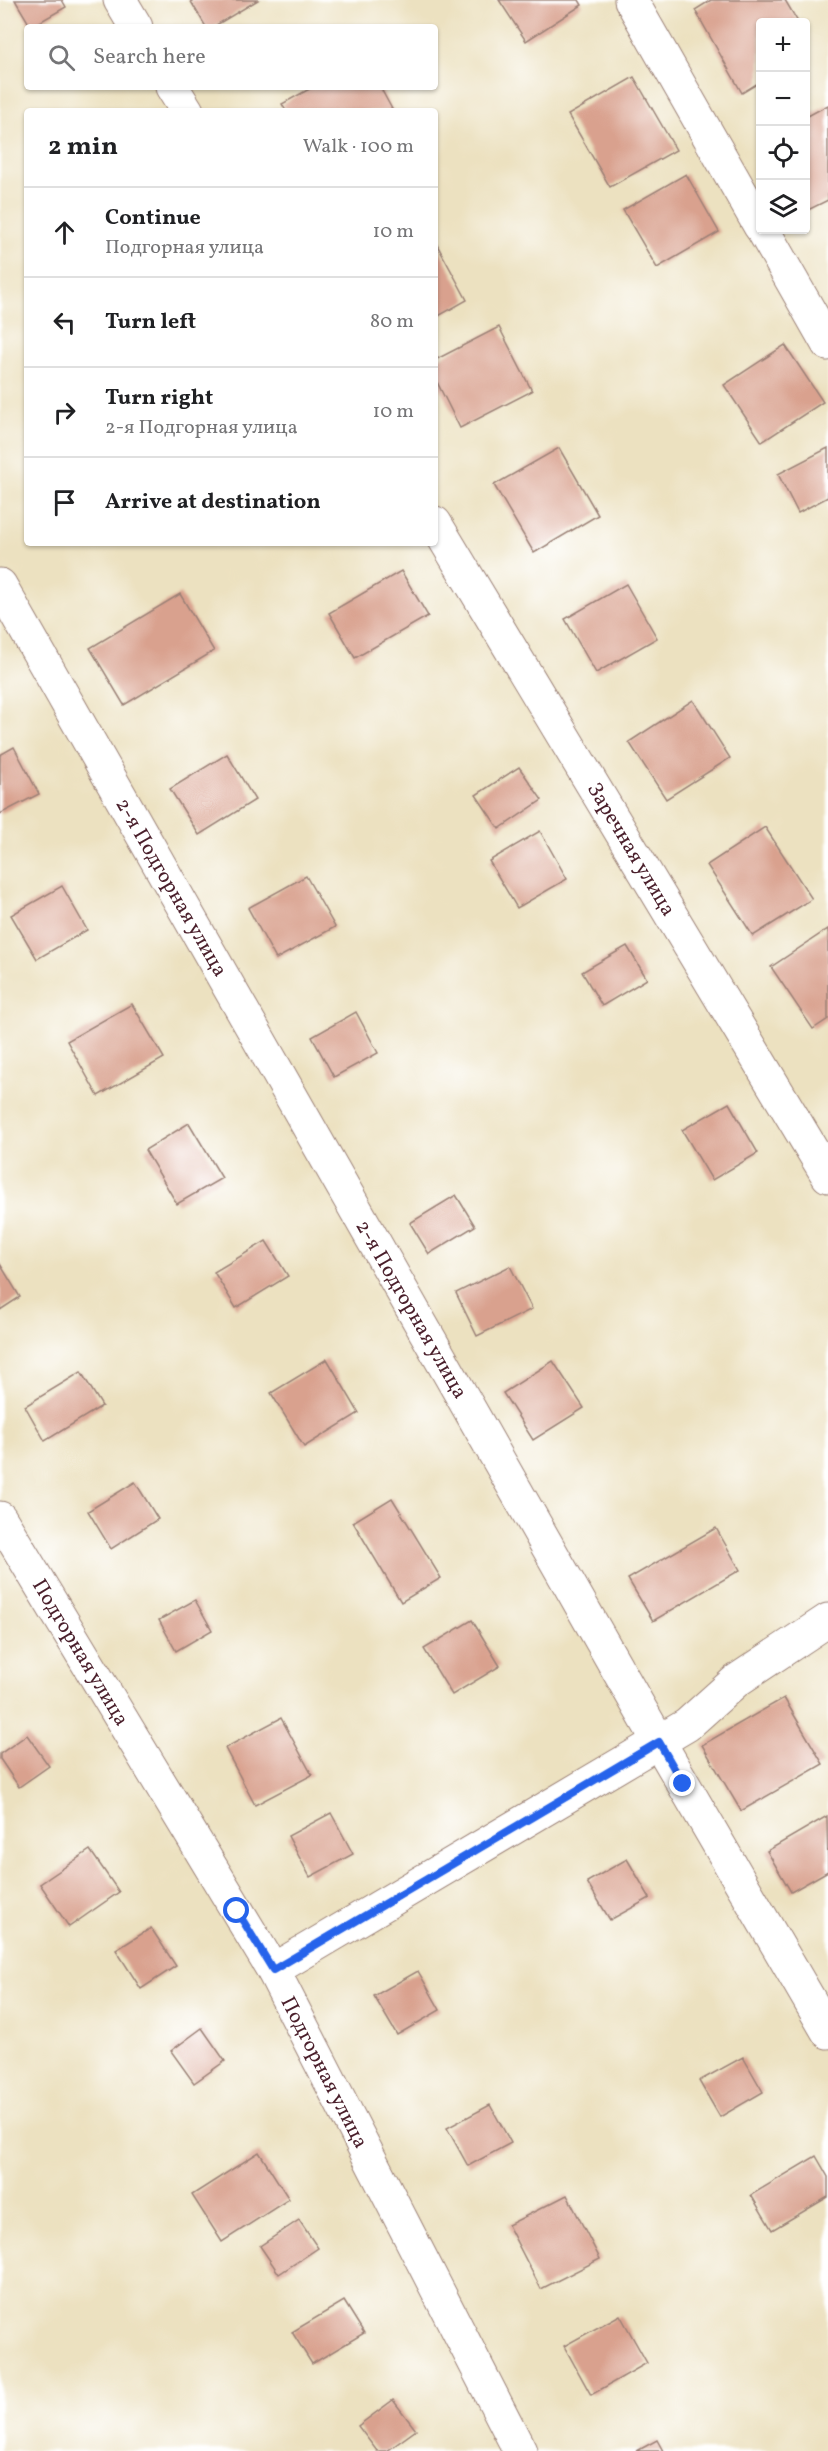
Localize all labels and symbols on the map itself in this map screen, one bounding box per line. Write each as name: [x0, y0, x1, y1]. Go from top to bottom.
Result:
street label: Заречная улица: [579, 777, 682, 922]
street label: 2-я Подгорная улица: [108, 793, 234, 983]
street label: 2-я Подгорная улица: [348, 1215, 474, 1405]
street label: Подгорная улица: [24, 1574, 135, 1732]
route end: [669, 1770, 695, 1796]
route start: [223, 1897, 249, 1923]
street label: Подгорная улица: [273, 1992, 375, 2154]

